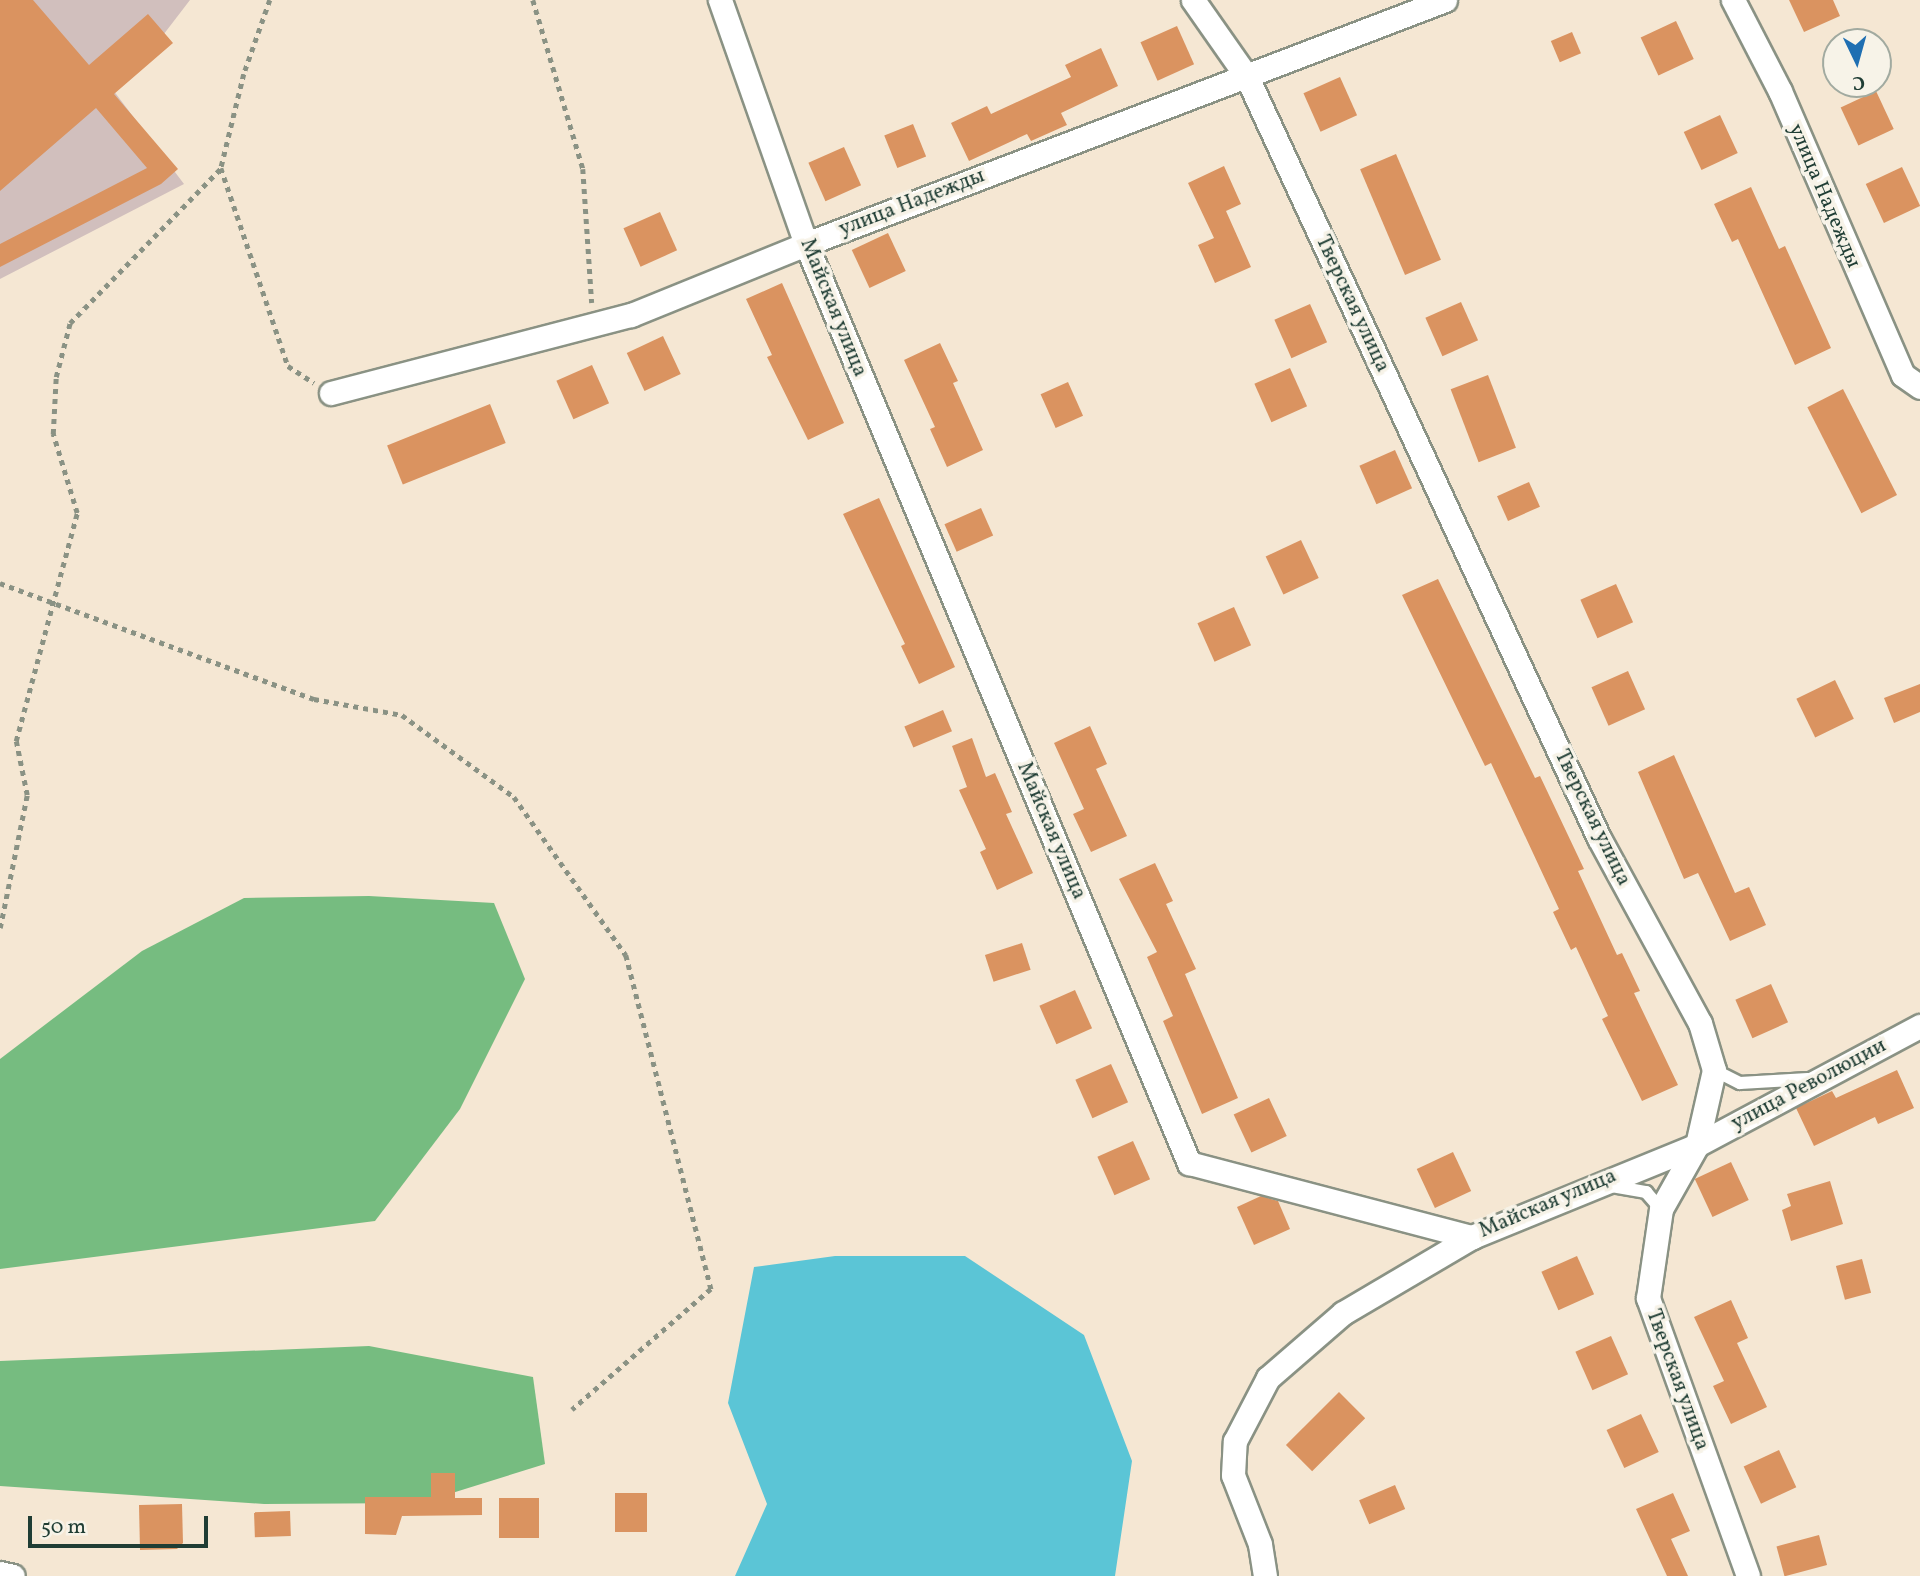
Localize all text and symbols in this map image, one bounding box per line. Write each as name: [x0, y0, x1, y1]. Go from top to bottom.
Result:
north arrow: [1822, 28, 1892, 98]
text: С: [1851, 68, 1866, 95]
street label: улица Надежды: [1782, 120, 1866, 272]
street label: улица Надежды: [836, 164, 988, 242]
street label: Тверская улица: [1309, 231, 1395, 377]
street label: Майская улица: [794, 235, 872, 381]
street label: Тверская улица: [1548, 746, 1636, 890]
street label: Майская улица: [1011, 758, 1091, 904]
street label: улица Революции: [1727, 1033, 1891, 1137]
street label: Майская улица: [1475, 1164, 1621, 1244]
street label: Тверская улица: [1640, 1306, 1714, 1454]
scale bar: [32, 1502, 212, 1546]
text: 50 m: [41, 1513, 86, 1542]

